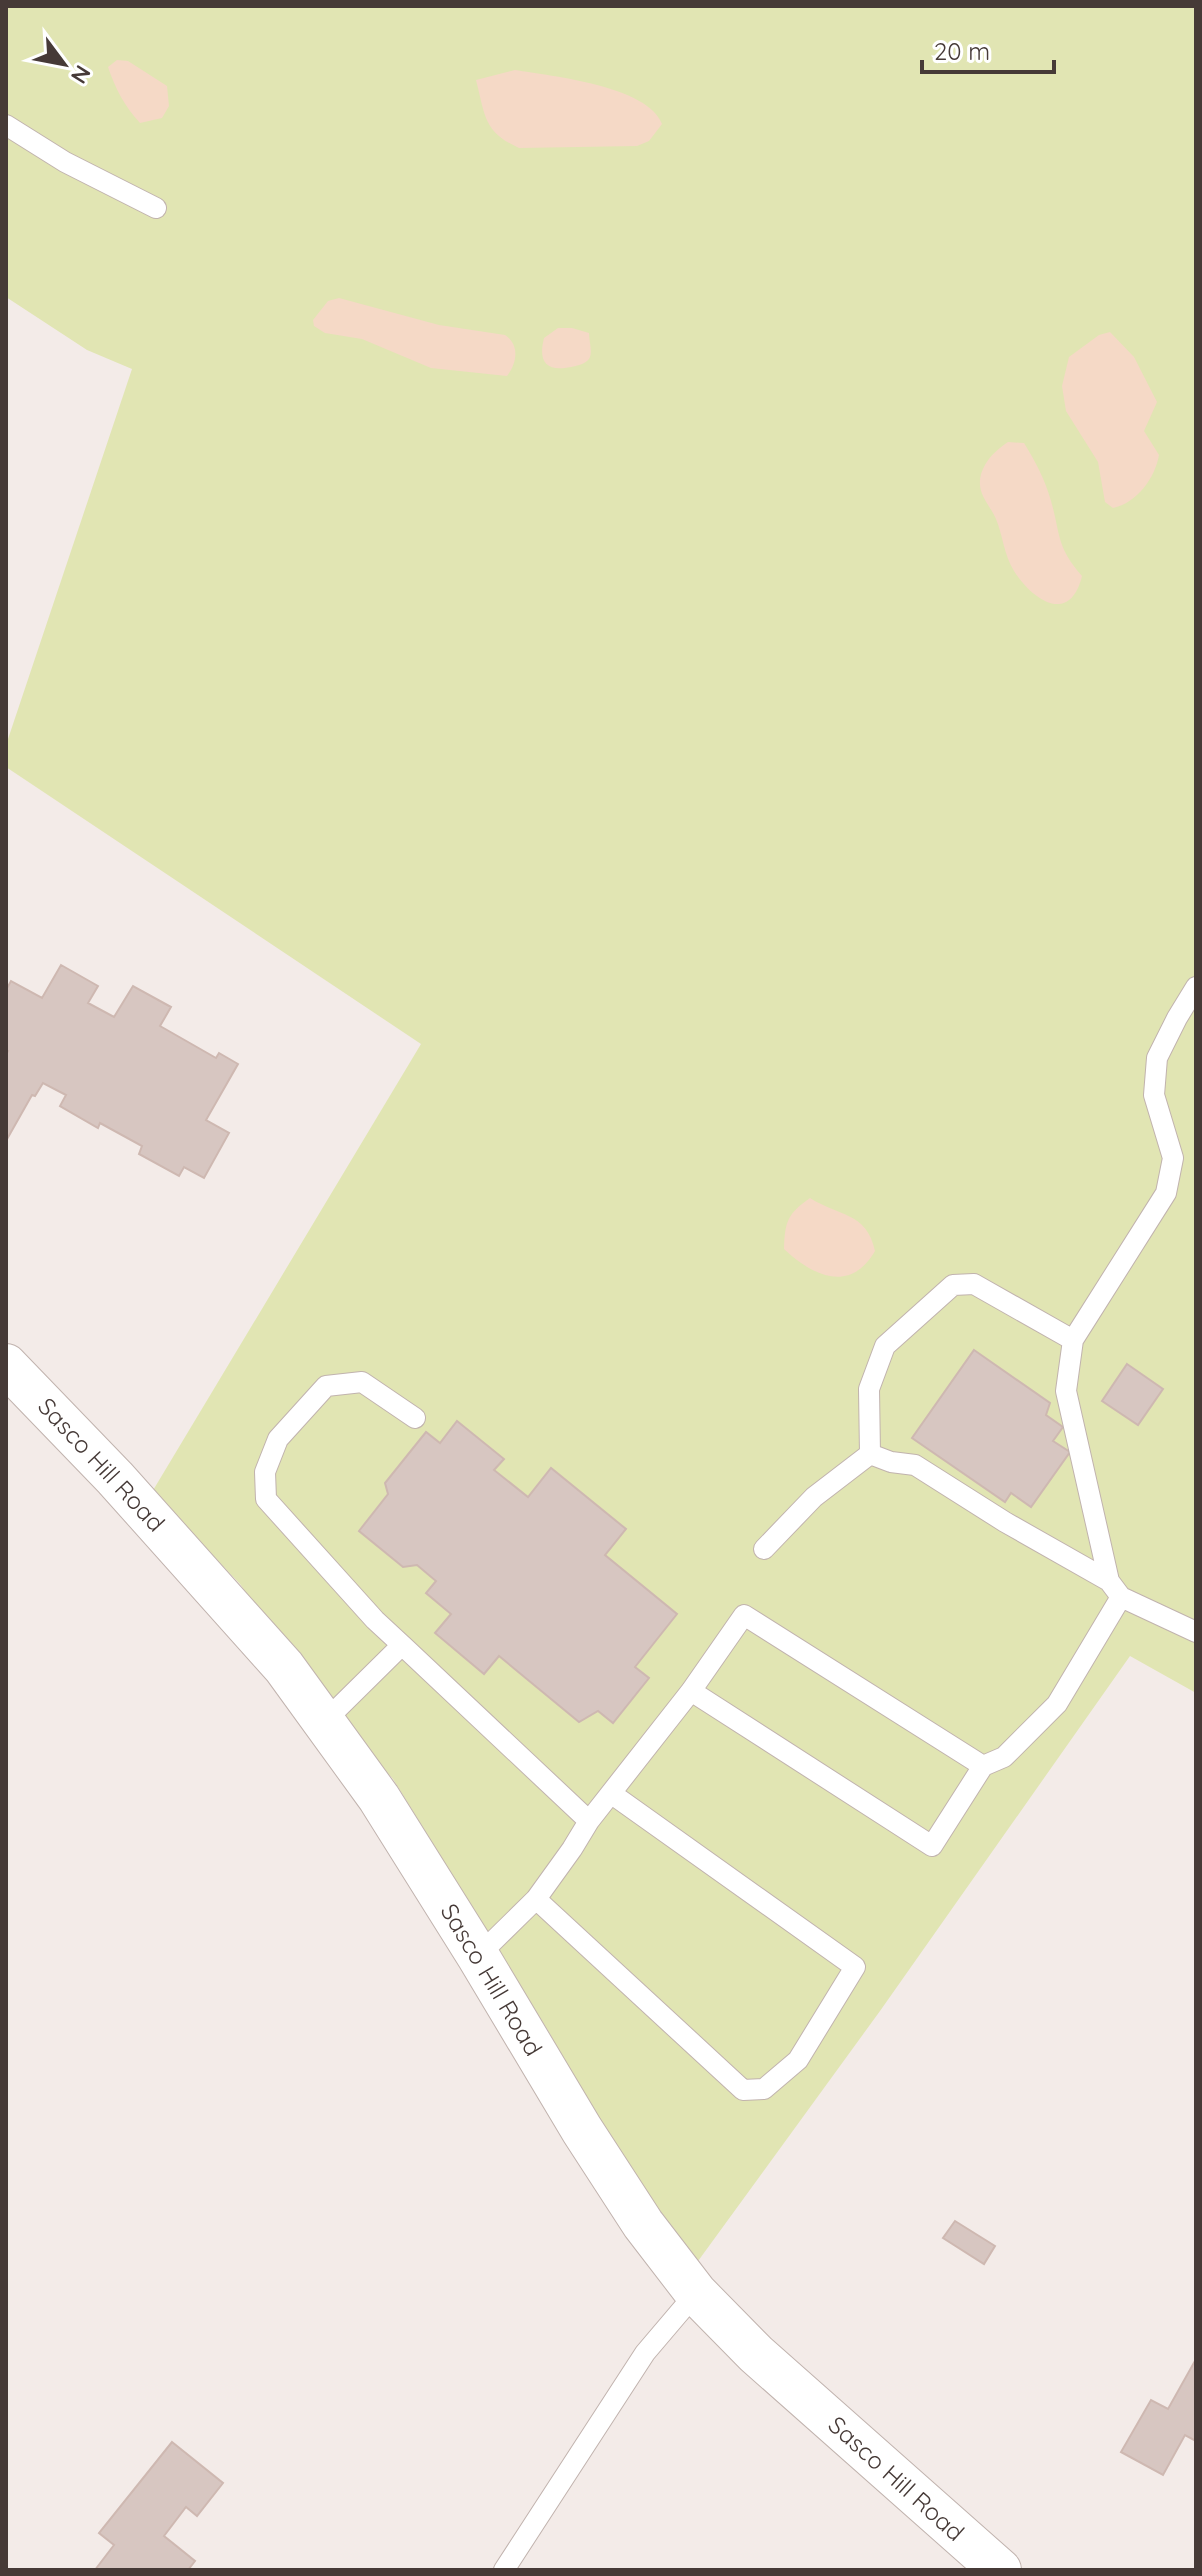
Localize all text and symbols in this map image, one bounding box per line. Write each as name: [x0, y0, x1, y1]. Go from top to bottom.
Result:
north arrow: [24, 24, 104, 104]
scale bar: [922, 24, 1054, 74]
text: 20 m: [934, 36, 990, 66]
text: N: [65, 60, 97, 89]
street label: Sasco Hill Road: [32, 1391, 171, 1538]
street label: Sasco Hill Road: [435, 1898, 549, 2061]
street label: Sasco Hill Road: [823, 2409, 971, 2547]

